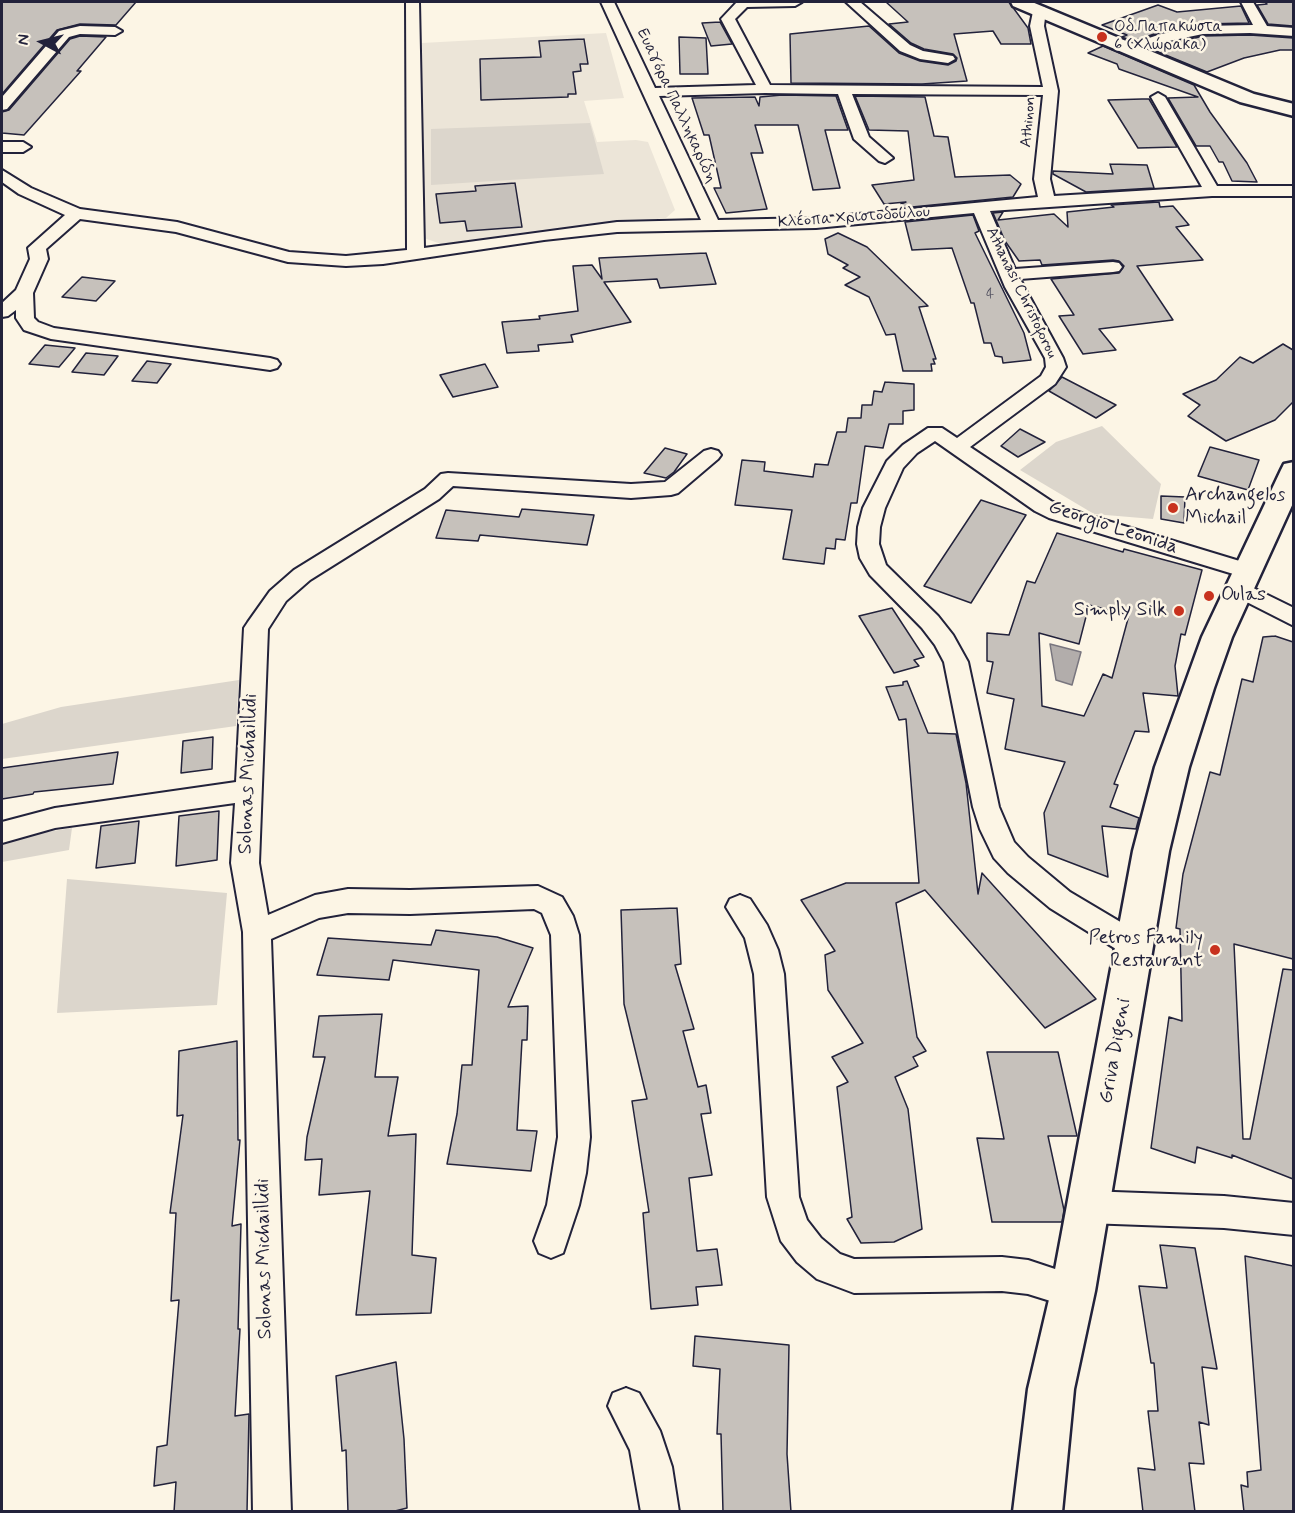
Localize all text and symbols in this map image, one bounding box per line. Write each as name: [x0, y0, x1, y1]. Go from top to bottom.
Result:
north arrow: [12, 12, 72, 72]
place label: Οδ.Παπακώστα 6 (Χλώρακα): [1114, 18, 1223, 56]
street label: Ευαγόρα Παλληκαρίδη: [632, 26, 720, 186]
marker: Οδ.Παπακώστα 6 (Χλώρακα): [1095, 30, 1109, 44]
text: N: [13, 33, 35, 46]
street label: Athinon: [1017, 96, 1041, 148]
street label: Κλέοπα Χριστοδούλου: [777, 203, 931, 233]
street label: Athanasi Christoforou: [981, 224, 1061, 362]
house number: 4: [986, 287, 994, 303]
place label: Archangelos Michail: [1185, 484, 1285, 531]
street label: Georgio Leonida: [1045, 496, 1181, 560]
marker: Archangelos Michail: [1166, 501, 1180, 515]
place label: Oulas: [1221, 584, 1266, 608]
marker: Oulas: [1202, 589, 1216, 603]
place label: Simply Silk: [1074, 599, 1167, 623]
marker: Simply Silk: [1172, 604, 1186, 618]
street label: Solonas Michaillidi: [234, 693, 264, 855]
place label: Petros Family Restaurant: [1088, 927, 1203, 974]
marker: Petros Family Restaurant: [1208, 943, 1222, 957]
street label: Griva Digeni: [1095, 996, 1137, 1106]
street label: Solonas Michaillidi: [252, 1178, 278, 1340]

